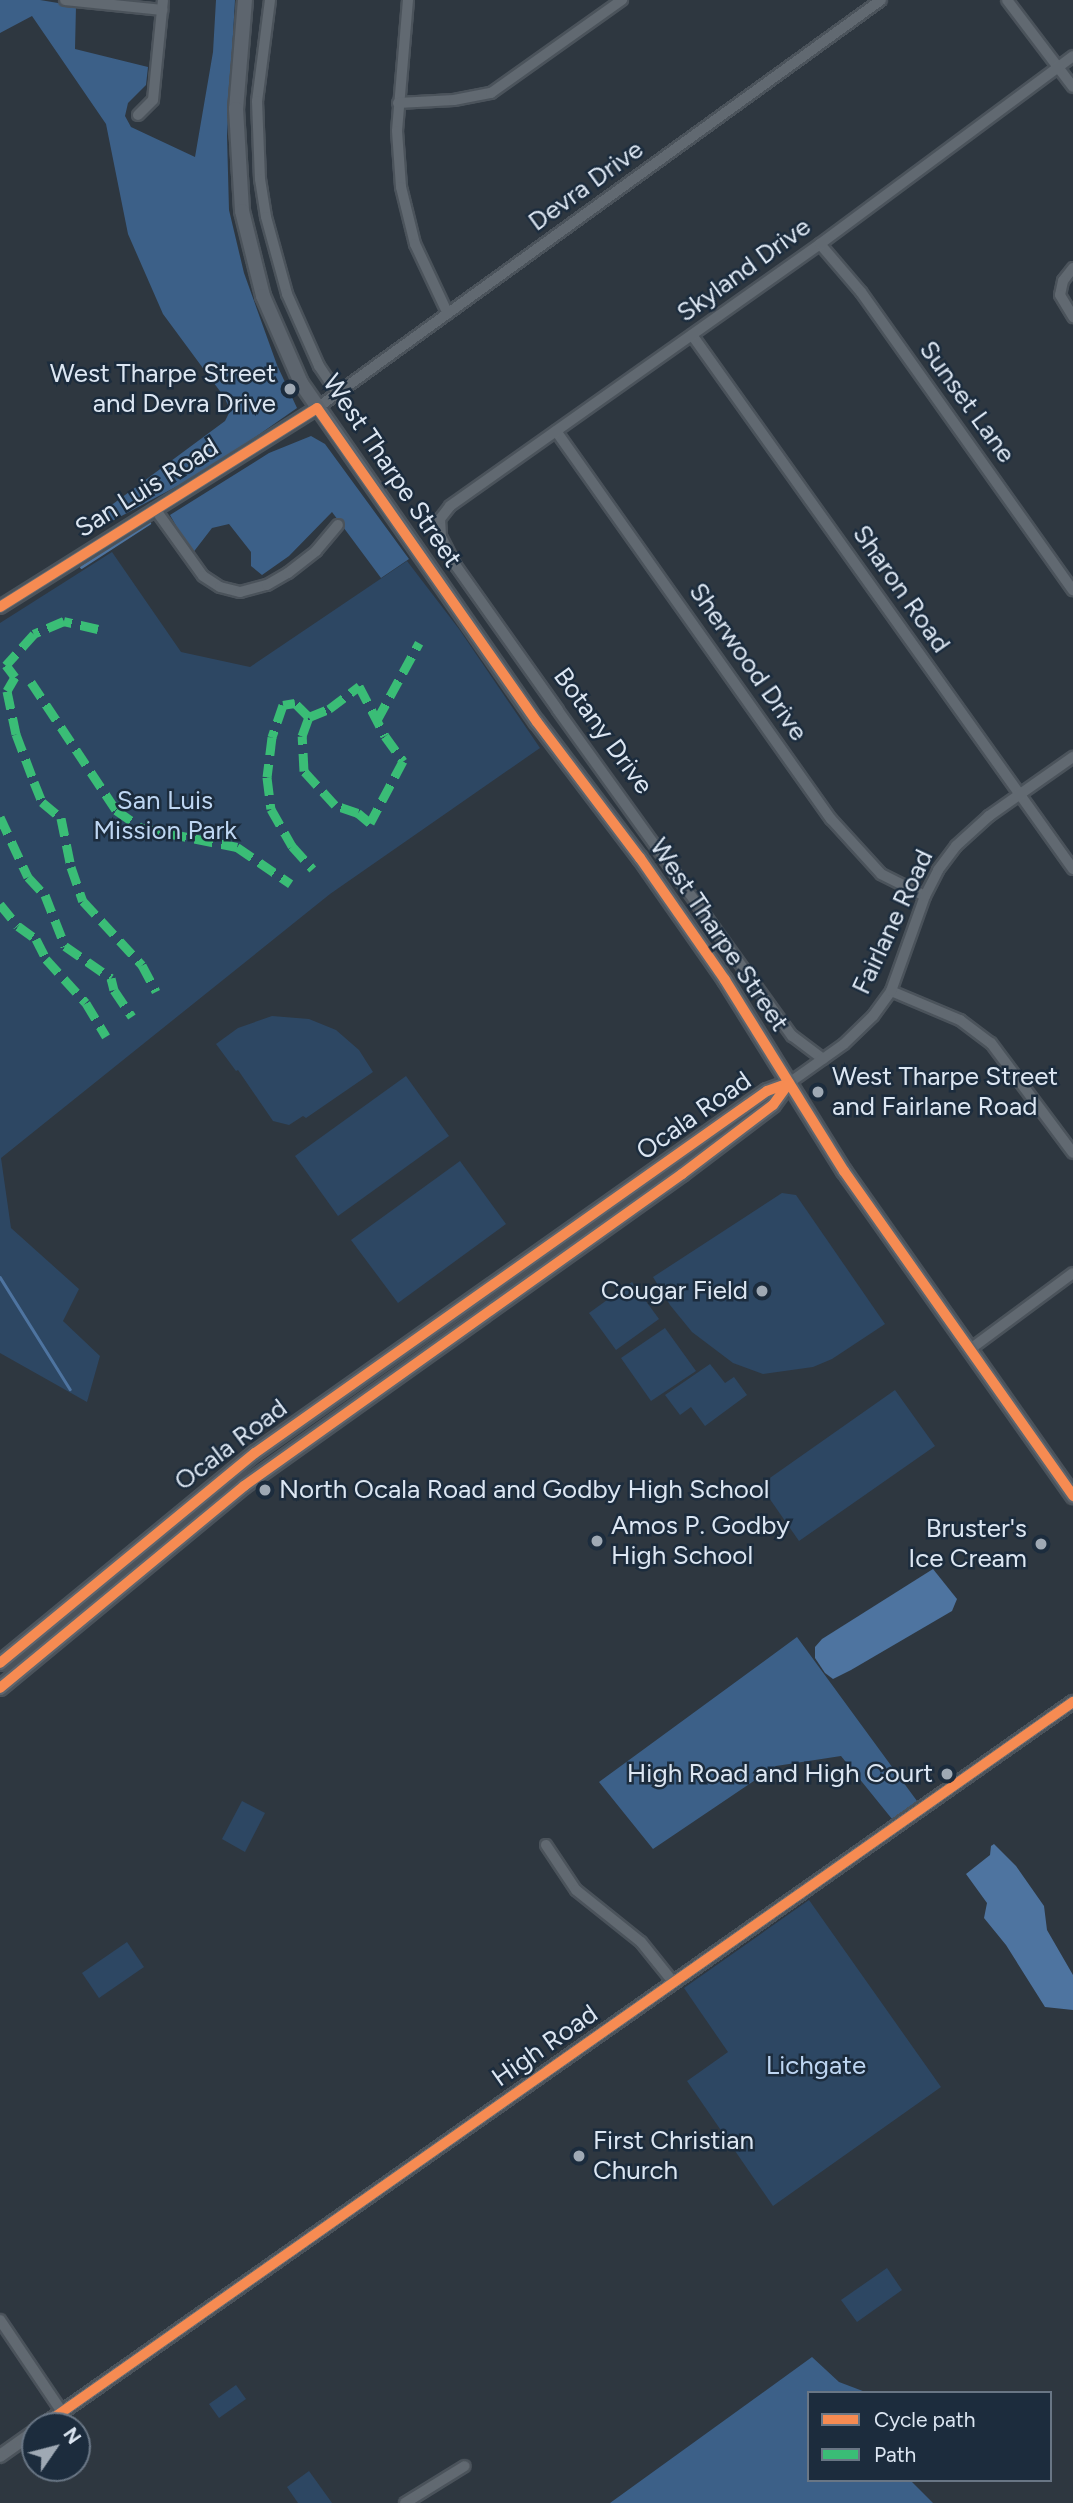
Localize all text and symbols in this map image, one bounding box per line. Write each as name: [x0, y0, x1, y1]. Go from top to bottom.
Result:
street label: Devra Drive: [523, 134, 649, 238]
street label: Skyland Drive: [671, 211, 817, 329]
street label: Sunset Lane: [912, 335, 1022, 469]
place label: West Tharpe Street and Devra Drive: [50, 358, 276, 420]
street label: West Tharpe Street: [316, 369, 468, 573]
marker: West Tharpe Street and Devra Drive: [282, 381, 298, 397]
street label: San Luis Road: [70, 432, 224, 544]
street label: Sharon Road: [846, 519, 956, 659]
street label: Sherwood Drive: [682, 577, 814, 747]
street label: Botany Drive: [547, 662, 659, 800]
park label: San Luis Mission Park: [93, 785, 237, 846]
street label: West Tharpe Street: [643, 833, 795, 1037]
street label: Fairlane Road: [846, 845, 940, 999]
place label: West Tharpe Street and Fairlane Road: [832, 1061, 1058, 1122]
street label: Ocala Road: [631, 1065, 757, 1167]
marker: West Tharpe Street and Fairlane Road: [810, 1084, 826, 1100]
place label: Cougar Field: [601, 1275, 748, 1307]
marker: Cougar Field: [754, 1283, 770, 1299]
street label: Ocala Road: [169, 1393, 293, 1497]
place label: North Ocala Road and Godby High School: [279, 1474, 770, 1506]
marker: North Ocala Road and Godby High School: [257, 1482, 273, 1498]
place label: Amos P. Godby High School: [611, 1510, 790, 1572]
place label: Bruster's Ice Cream: [908, 1513, 1027, 1574]
marker: Amos P. Godby High School: [589, 1533, 605, 1549]
marker: Bruster's Ice Cream: [1033, 1536, 1049, 1552]
place label: High Road and High Court: [627, 1758, 933, 1790]
marker: High Road and High Court: [939, 1766, 955, 1782]
street label: High Road: [486, 1998, 604, 2094]
park label: Lichgate: [766, 2050, 866, 2082]
place label: First Christian Church: [593, 2125, 754, 2186]
marker: First Christian Church: [571, 2148, 587, 2164]
legend: [807, 2391, 1052, 2482]
text: Cycle path: [874, 2407, 975, 2432]
north arrow: [21, 2412, 91, 2482]
text: N: [58, 2423, 86, 2448]
text: Path: [874, 2442, 916, 2467]

